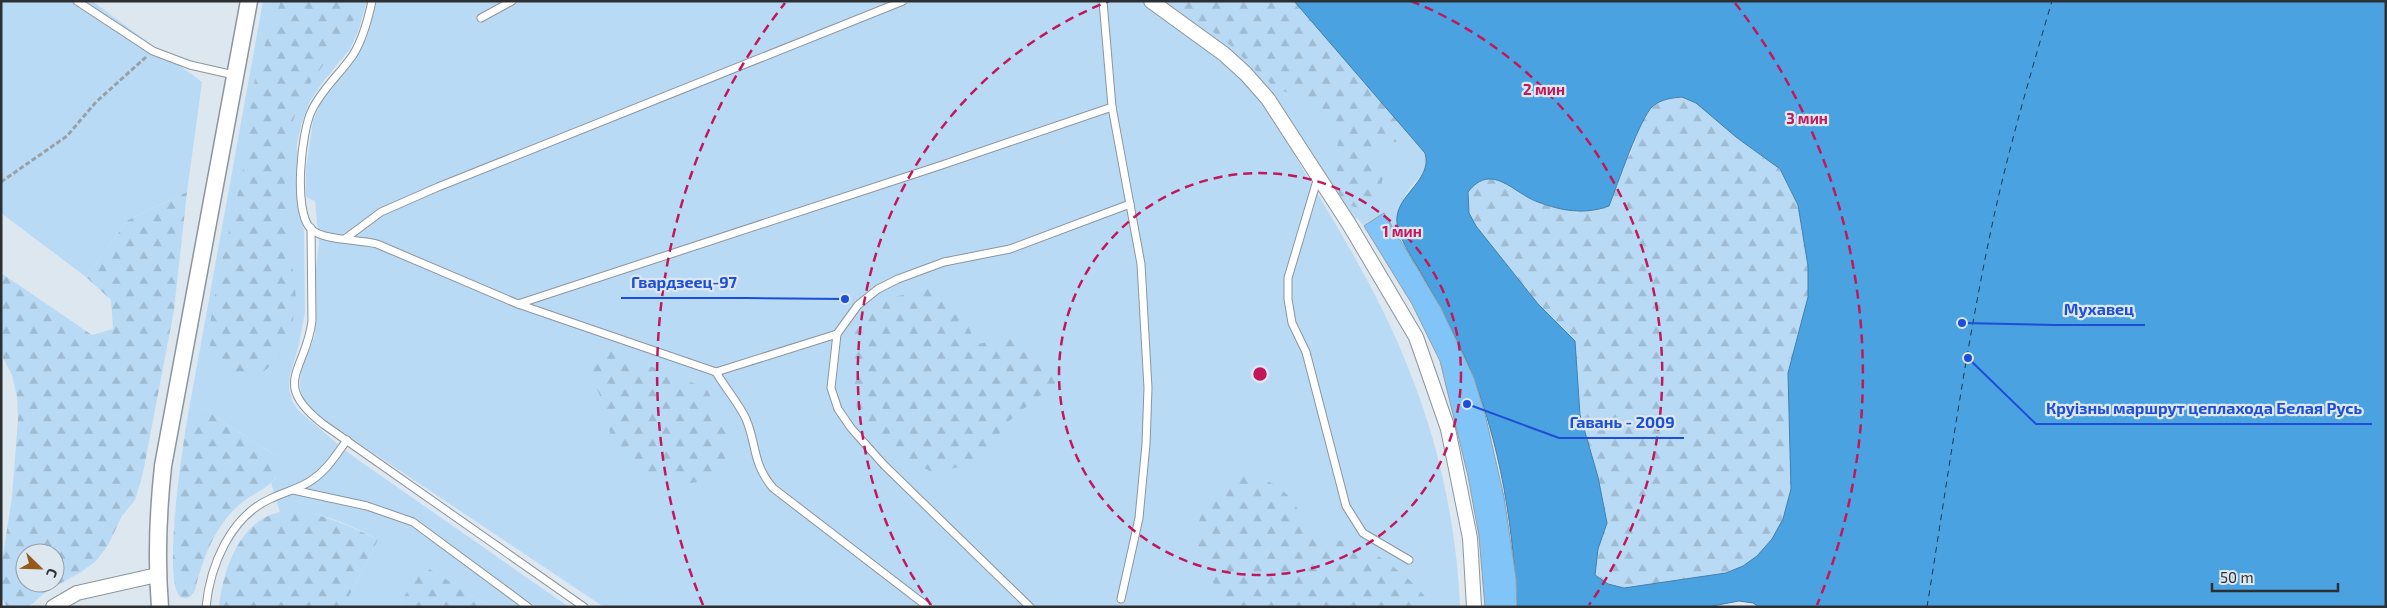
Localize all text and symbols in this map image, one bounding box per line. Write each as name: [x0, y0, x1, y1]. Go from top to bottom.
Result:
text: 2 мин: [1523, 80, 1565, 98]
text: 3 мин: [1786, 109, 1828, 127]
text: 1 мин: [1382, 222, 1422, 240]
callout: Гвардзеец-97: [621, 267, 747, 298]
text: Гвардзеец-97: [631, 272, 738, 291]
callout: Мухавец: [2054, 294, 2145, 325]
text: Мухавец: [2064, 299, 2134, 318]
centre of rings: [1251, 365, 1269, 383]
callout: Круізны маршрут цеплахода Белая Русь: [2036, 393, 2372, 424]
text: Круізны маршрут цеплахода Белая Русь: [2046, 398, 2362, 417]
callout: Гавань - 2009: [1559, 407, 1684, 438]
text: Гавань - 2009: [1569, 412, 1675, 431]
north arrow: [15, 543, 65, 593]
scale bar: [2212, 560, 2338, 592]
text: С: [43, 566, 62, 580]
text: 50 m: [2220, 568, 2254, 586]

